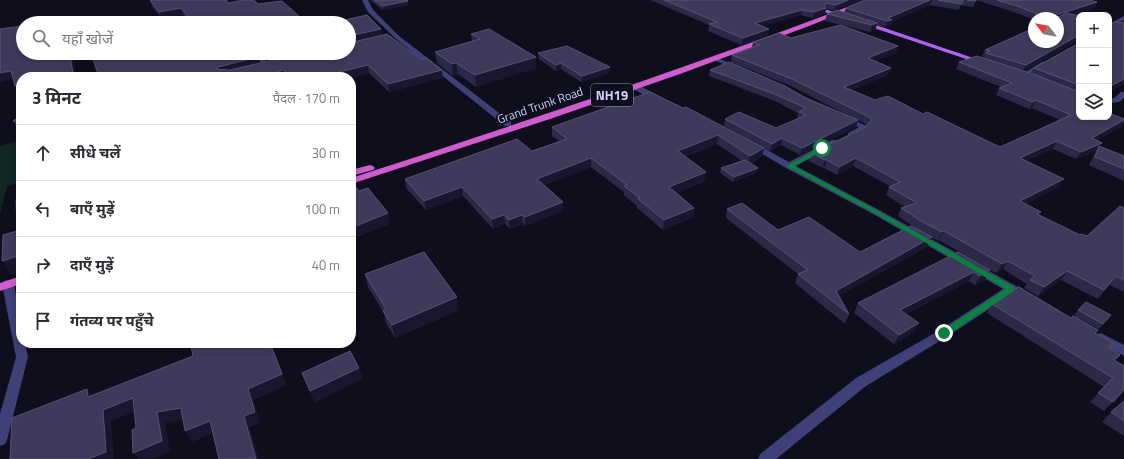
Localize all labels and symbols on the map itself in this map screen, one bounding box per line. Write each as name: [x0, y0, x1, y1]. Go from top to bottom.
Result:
north arrow: [1028, 12, 1064, 48]
street label: Grand Trunk Road: [495, 81, 585, 129]
road number: NH19: [591, 84, 633, 106]
route start: [813, 139, 831, 157]
route end: [935, 324, 953, 342]

